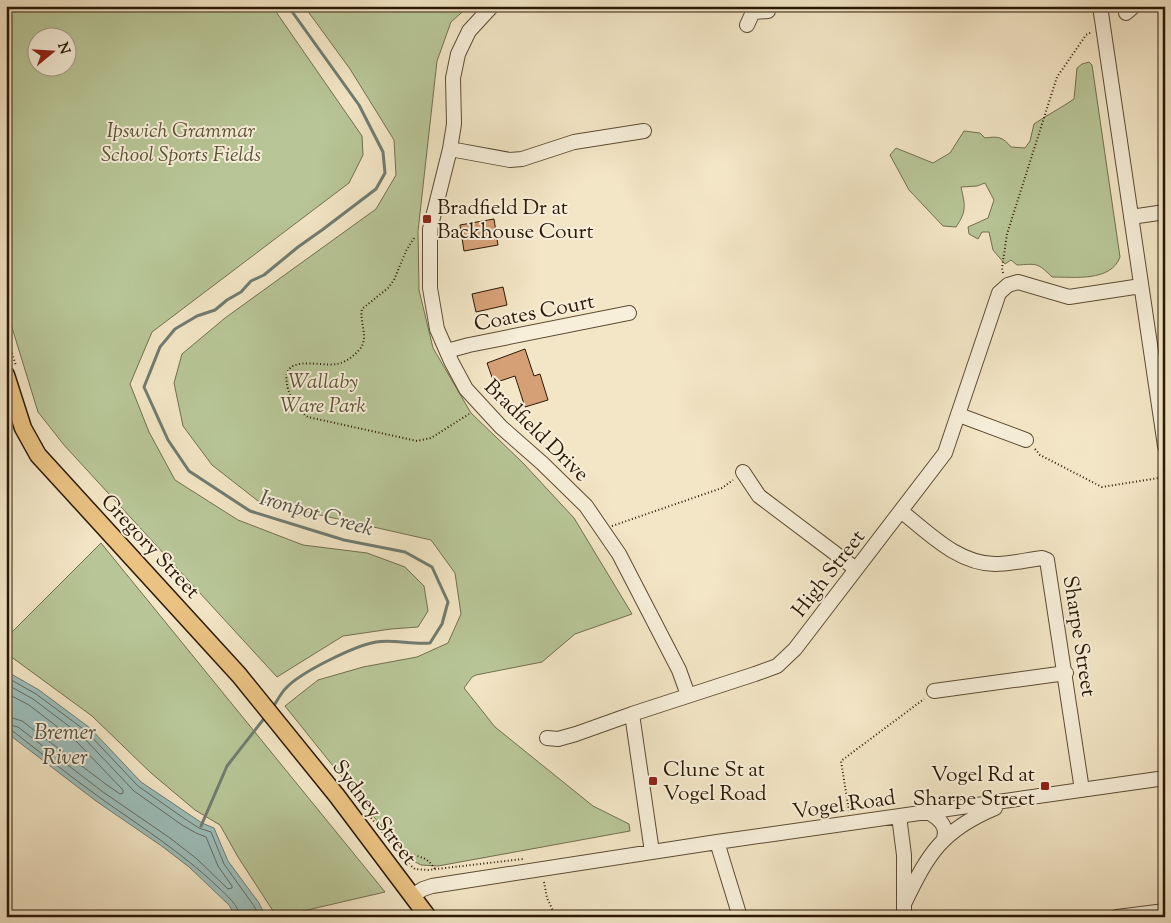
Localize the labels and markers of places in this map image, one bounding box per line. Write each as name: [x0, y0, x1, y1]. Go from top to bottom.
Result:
place label: Bradfield Dr at Backhouse Court: [437, 194, 594, 248]
marker: Bradfield Dr at Backhouse Court: [421, 213, 433, 225]
place label: Clune St at Vogel Road: [663, 756, 767, 810]
place label: Vogel Rd at Sharpe Street: [913, 761, 1035, 815]
marker: Clune St at Vogel Road: [647, 775, 659, 787]
marker: Vogel Rd at Sharpe Street: [1039, 780, 1051, 792]

